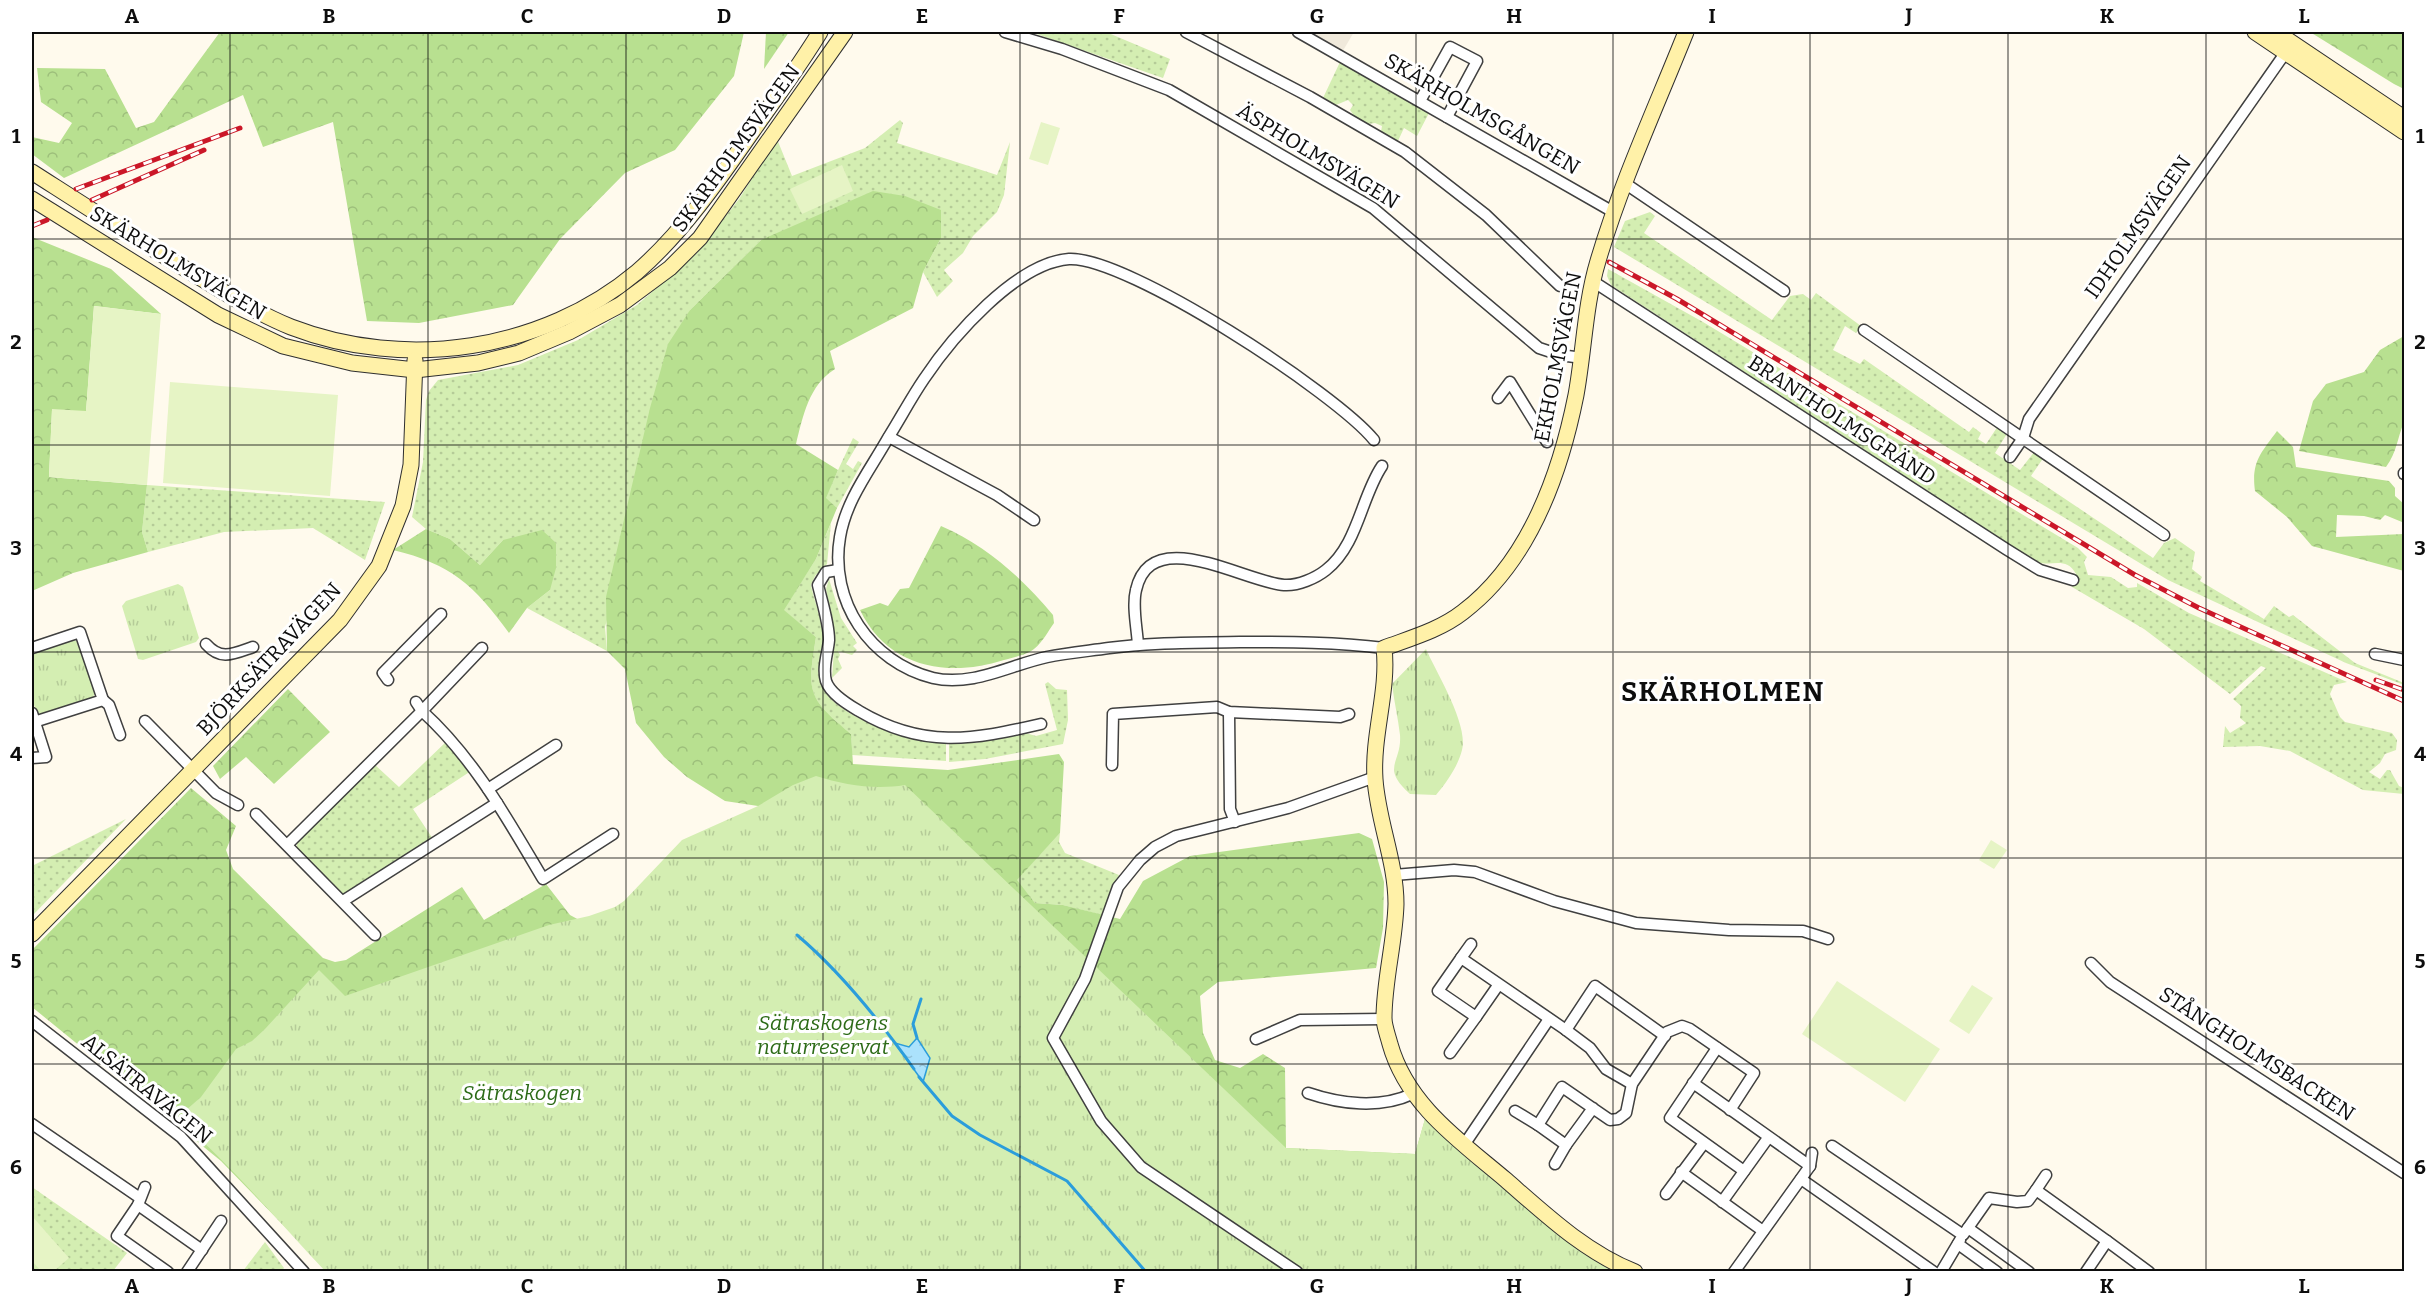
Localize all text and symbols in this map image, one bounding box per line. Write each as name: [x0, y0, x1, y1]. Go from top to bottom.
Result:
text: A: [125, 4, 140, 28]
text: B: [323, 4, 336, 28]
text: C: [521, 4, 533, 28]
text: D: [717, 4, 731, 28]
text: E: [916, 4, 928, 28]
text: F: [1113, 4, 1125, 28]
text: G: [1310, 4, 1324, 28]
text: H: [1506, 4, 1522, 28]
text: I: [1708, 4, 1716, 28]
text: J: [1905, 4, 1913, 28]
text: K: [2100, 4, 2115, 28]
text: L: [2298, 4, 2310, 28]
street label: SKÄRHOLMSGÅNGEN: [1380, 47, 1584, 181]
street label: SKÄRHOLMSVÄGEN: [666, 59, 806, 237]
street label: ÄSPHOLMSVÄGEN: [1232, 97, 1404, 215]
text: 1: [12, 124, 21, 148]
text: 1: [2416, 124, 2425, 148]
street label: IDHOLMSVÄGEN: [2079, 151, 2197, 303]
street label: SKÄRHOLMSVÄGEN: [85, 200, 271, 326]
street label: EKHOLMSVÄGEN: [1529, 270, 1587, 444]
text: 2: [10, 330, 22, 354]
text: 2: [2414, 330, 2426, 354]
street label: BRANTHOLMSGRÄND: [1743, 350, 1941, 490]
text: 3: [10, 536, 22, 560]
text: 3: [2414, 536, 2426, 560]
street label: BJÖRKSÄTRAVÄGEN: [191, 577, 347, 741]
district label: SKÄRHOLMEN: [1621, 676, 1825, 708]
text: 4: [10, 742, 22, 766]
text: 4: [2414, 742, 2426, 766]
text: 5: [11, 949, 22, 973]
text: 5: [2415, 949, 2426, 973]
street label: STÅNGHOLMSBACKEN: [2154, 981, 2360, 1127]
park label: Sätraskogens naturreservat: [757, 1010, 889, 1060]
street label: ALSÄTRAVÄGEN: [76, 1028, 218, 1150]
park label: Sätraskogen: [462, 1080, 582, 1106]
text: 6: [10, 1155, 22, 1179]
text: 6: [2414, 1155, 2426, 1179]
text: A: [125, 1274, 140, 1298]
text: B: [323, 1274, 336, 1298]
text: C: [521, 1274, 533, 1298]
text: D: [717, 1274, 731, 1298]
text: E: [916, 1274, 928, 1298]
text: F: [1113, 1274, 1125, 1298]
text: G: [1310, 1274, 1324, 1298]
text: H: [1506, 1274, 1522, 1298]
text: I: [1708, 1274, 1716, 1298]
text: J: [1905, 1274, 1913, 1298]
text: K: [2100, 1274, 2115, 1298]
text: L: [2298, 1274, 2310, 1298]

